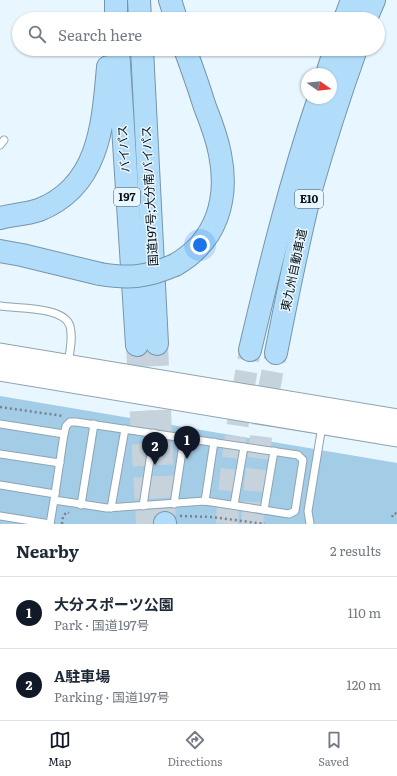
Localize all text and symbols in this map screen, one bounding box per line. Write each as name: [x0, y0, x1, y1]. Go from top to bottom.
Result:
search box: [12, 12, 385, 56]
icon: search: [26, 23, 48, 45]
text: Search here: [58, 23, 142, 46]
north arrow: [301, 68, 337, 104]
street label: バイパス: [112, 125, 134, 174]
street label: 国道197号;大分南バイパス: [136, 125, 162, 267]
road number: 197: [114, 188, 140, 206]
road number: E10: [295, 190, 323, 208]
street label: 東九州自動車道: [275, 227, 311, 313]
your location: [190, 235, 210, 255]
pin: 1: [174, 426, 200, 459]
pin: 2: [142, 432, 168, 465]
text: Nearby: [16, 538, 79, 563]
text: 2 results: [330, 541, 381, 560]
text: 大分スポーツ公園: [54, 592, 174, 615]
text: 1: [26, 603, 32, 622]
text: 110 m: [348, 603, 381, 622]
text: Park · 国道197号: [54, 615, 150, 634]
text: A駐車場: [54, 664, 110, 687]
text: 2: [26, 675, 32, 694]
text: 120 m: [346, 675, 381, 694]
text: Parking · 国道197号: [54, 687, 170, 706]
tab: Map: [48, 729, 71, 769]
tab: Directions: [167, 729, 222, 769]
tab: Saved: [318, 729, 349, 769]

